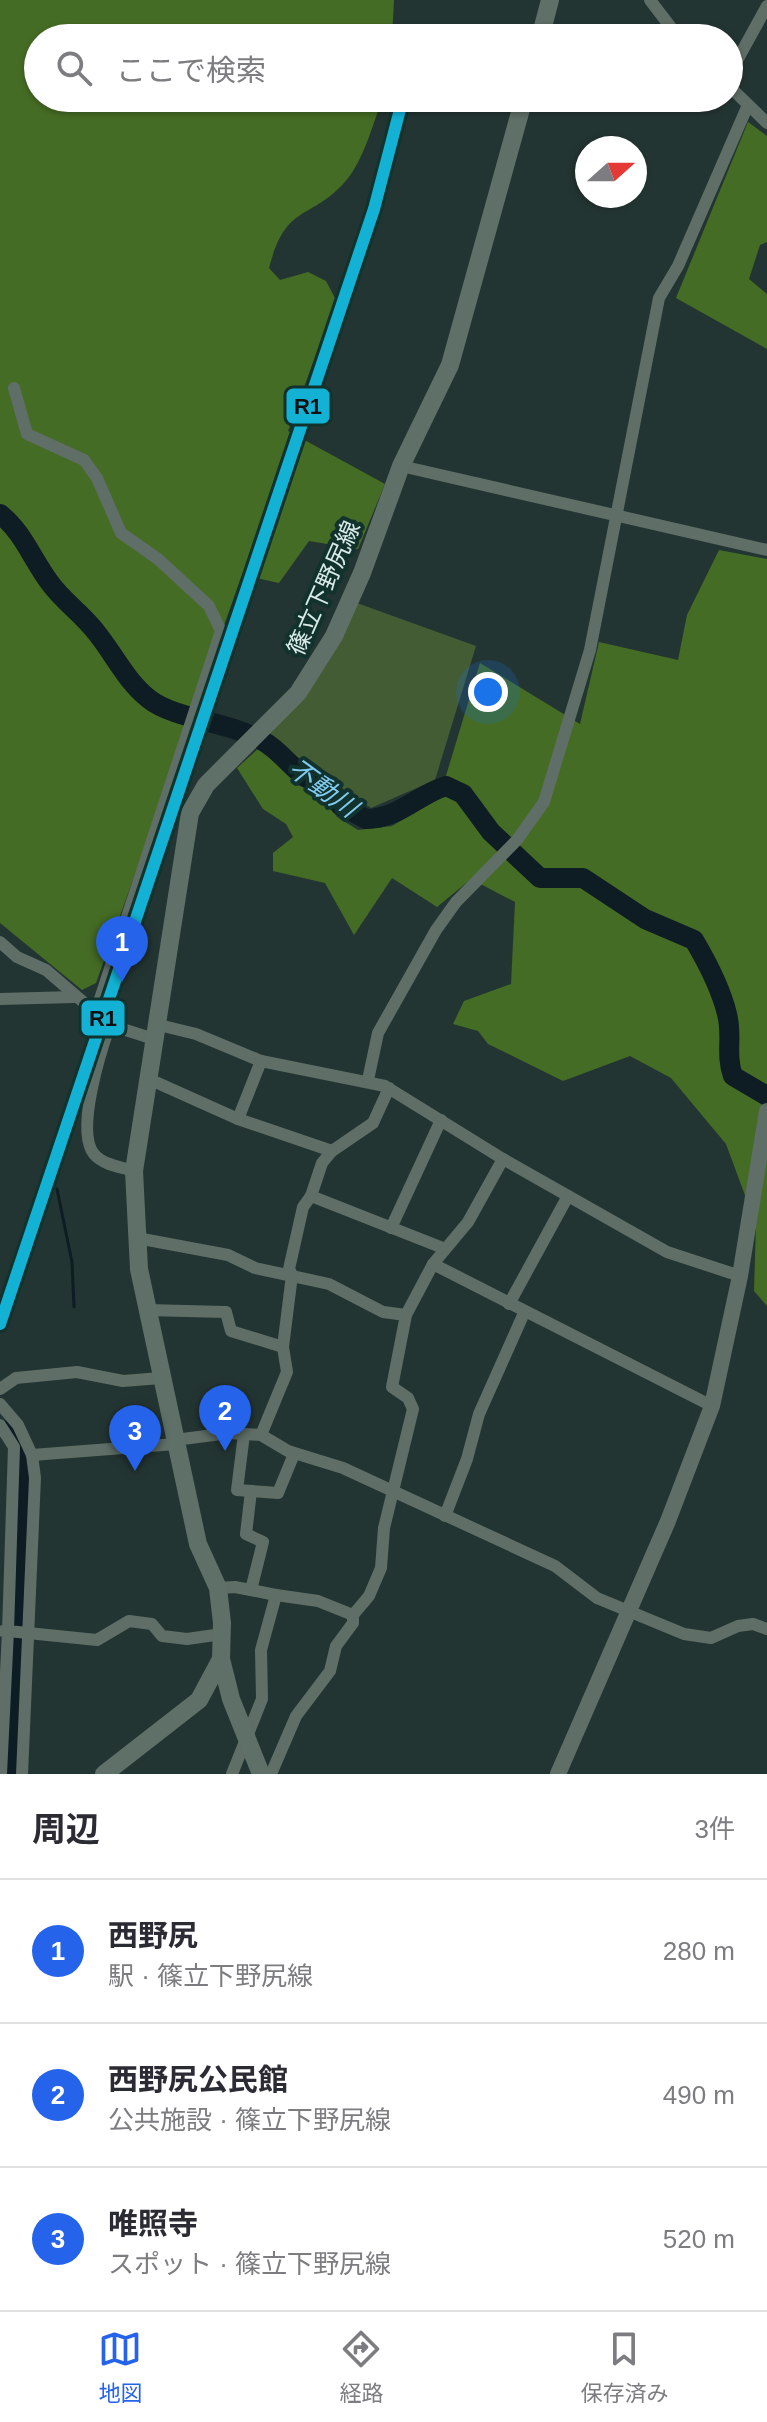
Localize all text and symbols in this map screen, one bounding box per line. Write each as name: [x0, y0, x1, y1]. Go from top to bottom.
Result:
search box: [24, 24, 743, 112]
icon: search: [52, 46, 96, 90]
text: ここで検索: [116, 54, 266, 87]
north arrow: [575, 136, 647, 208]
line badge: R1: [285, 387, 331, 425]
text: R1: [294, 394, 322, 419]
street label: 篠立下野尻線: [282, 517, 365, 659]
your location: [468, 672, 508, 712]
water label: 不動川: [283, 753, 366, 825]
pin: 1: [96, 916, 148, 982]
line badge: R1: [80, 999, 126, 1037]
text: R1: [89, 1006, 117, 1031]
pin: 2: [199, 1385, 251, 1451]
pin: 3: [109, 1405, 161, 1471]
text: 周辺: [32, 1810, 100, 1848]
text: 3件: [695, 1814, 735, 1844]
text: 西野尻: [108, 1919, 198, 1952]
text: 1: [51, 1936, 65, 1966]
text: 280 m: [663, 1936, 735, 1966]
text: 駅 · 篠立下野尻線: [108, 1961, 313, 1991]
text: 西野尻公民館: [108, 2063, 288, 2096]
text: 2: [51, 2080, 65, 2110]
text: 490 m: [663, 2080, 735, 2110]
text: 公共施設 · 篠立下野尻線: [108, 2105, 391, 2135]
text: 唯照寺: [108, 2207, 198, 2240]
text: 3: [51, 2224, 65, 2254]
text: 520 m: [663, 2224, 735, 2254]
text: スポット · 篠立下野尻線: [108, 2249, 391, 2279]
tab: 地図: [98, 2327, 143, 2407]
tab: 経路: [339, 2327, 384, 2407]
tab: 保存済み: [580, 2327, 669, 2407]

